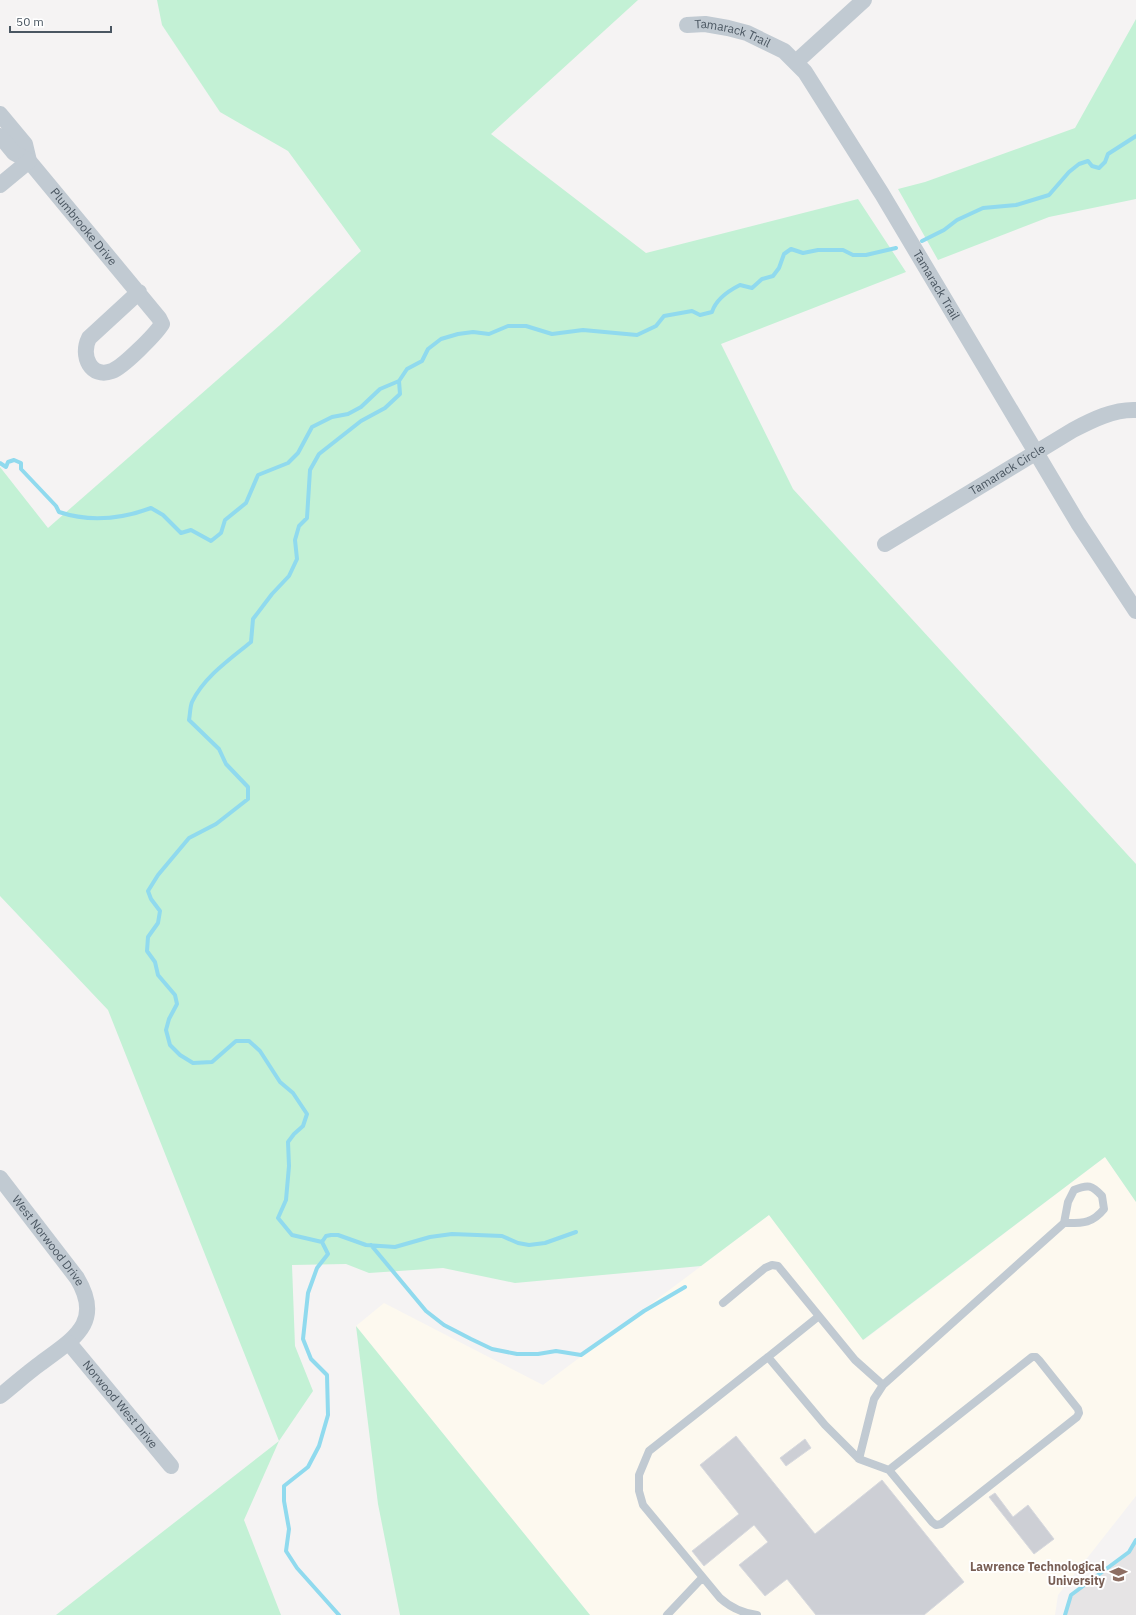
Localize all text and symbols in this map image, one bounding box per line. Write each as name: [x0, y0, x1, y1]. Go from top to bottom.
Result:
scale bar: [10, 8, 111, 34]
text: 50 m: [16, 14, 44, 29]
street label: Tamarack Trail: [694, 16, 773, 50]
street label: Plumbrooke Drive: [47, 185, 121, 269]
street label: Tamarack Trail: [910, 247, 963, 322]
street label: Tamarack Circle: [966, 440, 1048, 498]
street label: West Norwood Drive: [9, 1192, 88, 1289]
street label: Norwood West Drive: [80, 1357, 162, 1452]
place label: Lawrence Technological University: [970, 1559, 1106, 1588]
school or university icon: Lawrence Technological University: [1108, 1564, 1128, 1584]

